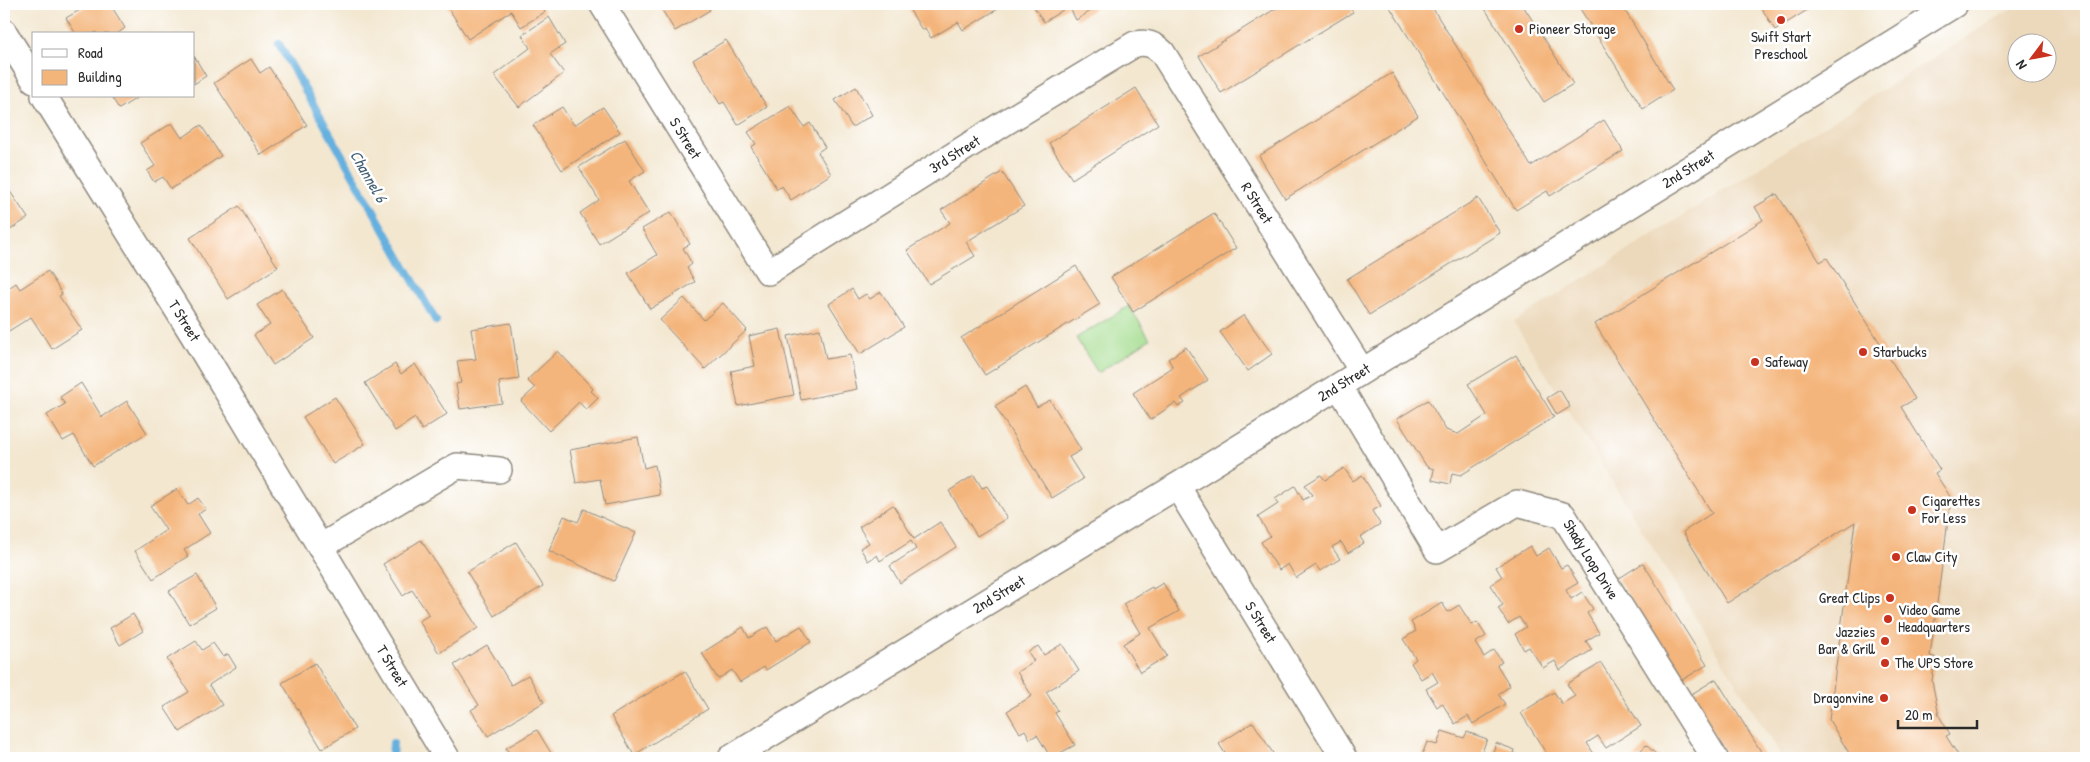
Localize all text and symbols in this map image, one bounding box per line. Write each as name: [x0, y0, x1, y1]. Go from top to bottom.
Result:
marker: Swift Start Preschool: [1775, 14, 1787, 26]
place label: Pioneer Storage: [1529, 18, 1616, 39]
marker: Pioneer Storage: [1513, 23, 1525, 35]
place label: Swift Start Preschool: [1751, 26, 1812, 64]
legend: [32, 32, 195, 98]
north arrow: [2008, 32, 2058, 82]
text: Road: [78, 42, 103, 63]
text: N: [2010, 56, 2031, 73]
text: Building: [78, 66, 122, 87]
street label: S Street: [665, 113, 707, 164]
street label: 3rd Street: [925, 129, 985, 178]
street label: 2nd Street: [1658, 144, 1719, 193]
water label: Channel 6: [345, 146, 394, 208]
street label: R Street: [1236, 178, 1278, 228]
street label: T Street: [164, 296, 206, 346]
place label: Starbucks: [1873, 341, 1927, 362]
marker: Starbucks: [1857, 346, 1869, 358]
place label: Safeway: [1765, 351, 1808, 372]
marker: Safeway: [1749, 356, 1761, 368]
street label: 2nd Street: [1314, 357, 1375, 406]
place label: Cigarettes For Less: [1921, 490, 1980, 528]
marker: Cigarettes For Less: [1906, 504, 1918, 516]
street label: Shady Loop Drive: [1558, 515, 1624, 603]
place label: Claw City: [1906, 546, 1958, 567]
marker: Claw City: [1890, 551, 1902, 563]
street label: 2nd Street: [969, 570, 1030, 618]
place label: Great Clips: [1819, 587, 1880, 608]
marker: Great Clips: [1884, 592, 1896, 604]
street label: S Street: [1240, 597, 1282, 648]
place label: Video Game Headquarters: [1898, 599, 1970, 637]
marker: Video Game Headquarters: [1882, 613, 1894, 625]
place label: Jazzies Bar & Grill: [1818, 621, 1876, 659]
marker: Jazzies Bar & Grill: [1879, 635, 1891, 647]
street label: T Street: [372, 641, 413, 692]
place label: The UPS Store: [1895, 652, 1973, 673]
marker: The UPS Store: [1879, 657, 1891, 669]
place label: Dragonvine: [1814, 687, 1874, 708]
marker: Dragonvine: [1878, 692, 1890, 704]
scale bar: [1898, 697, 1976, 729]
text: 20 m: [1905, 704, 1932, 725]

